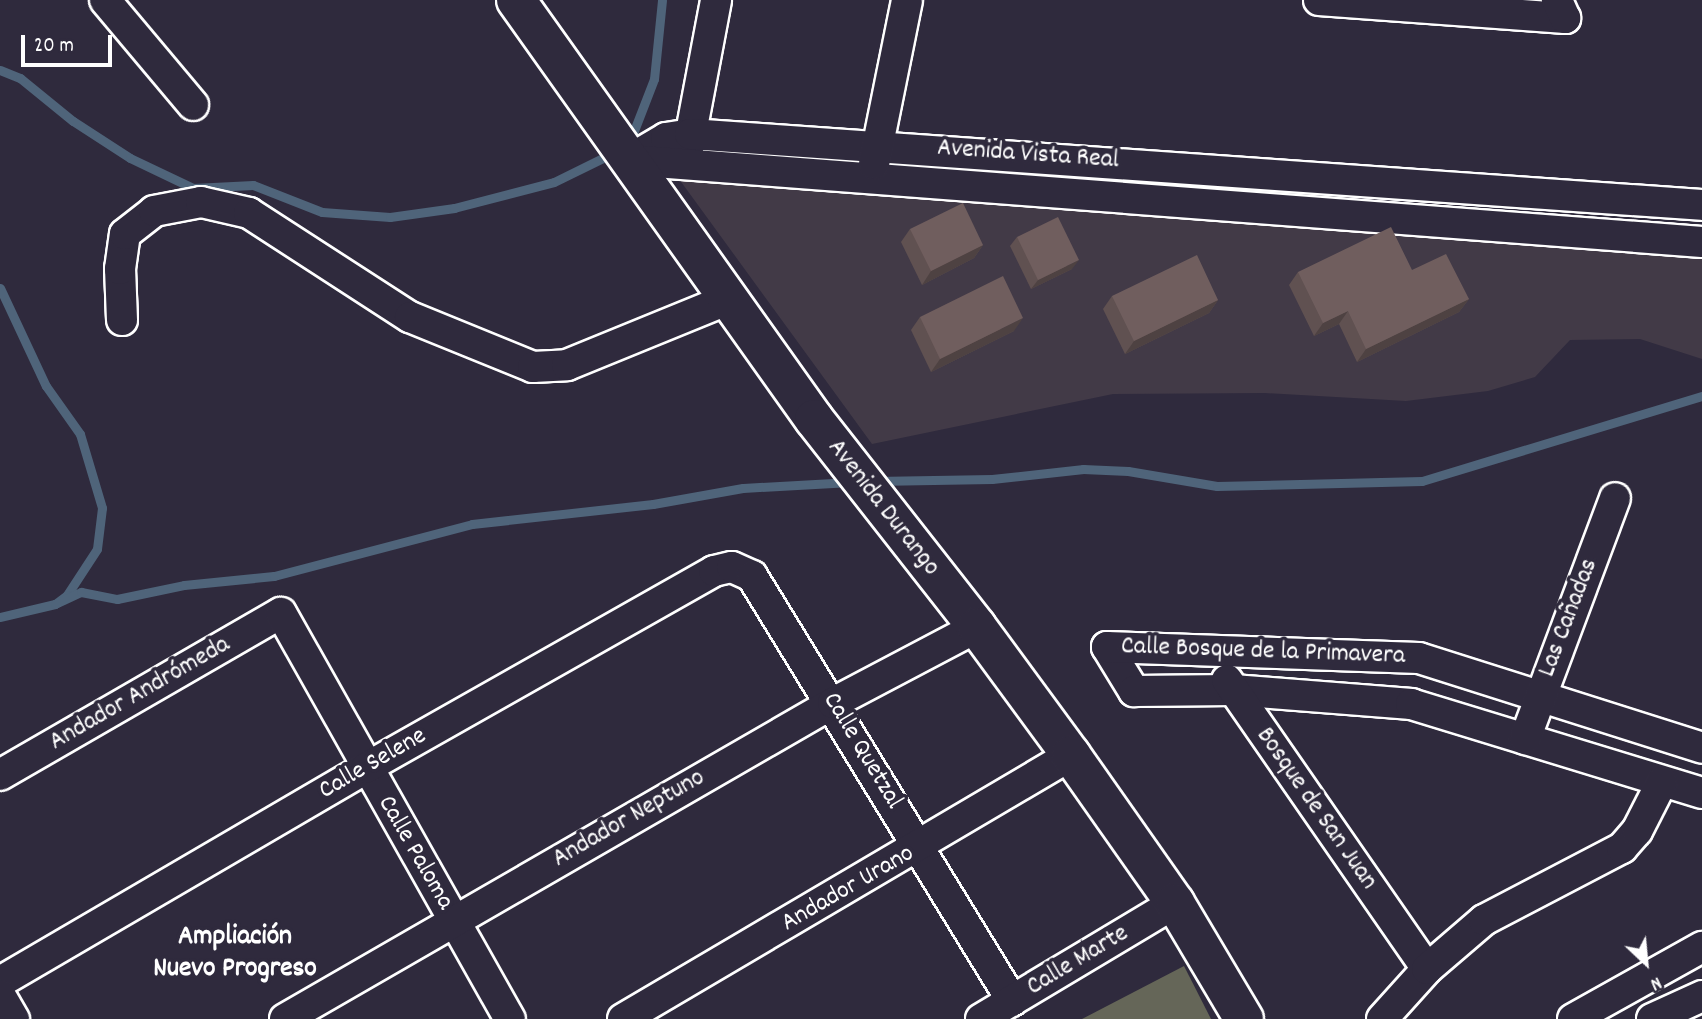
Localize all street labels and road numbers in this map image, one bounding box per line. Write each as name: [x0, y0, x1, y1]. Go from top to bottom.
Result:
street label: Avenida Vista Real: [936, 133, 1120, 177]
street label: Avenida Durango: [820, 433, 946, 583]
street label: Las Cañadas: [1532, 554, 1606, 682]
street label: Andador Andrómeda: [44, 630, 236, 758]
street label: Calle Bosque de la Primavera: [1120, 631, 1406, 673]
street label: Calle Quetzal: [815, 687, 909, 815]
street label: Calle Selene: [314, 721, 432, 807]
street label: Bosque de San Juan: [1248, 722, 1384, 896]
street label: Andador Neptuno: [547, 763, 711, 875]
street label: Calle Paloma: [370, 790, 460, 916]
street label: Andador Urano: [776, 839, 920, 939]
street label: Calle Marte: [1022, 919, 1134, 1003]

